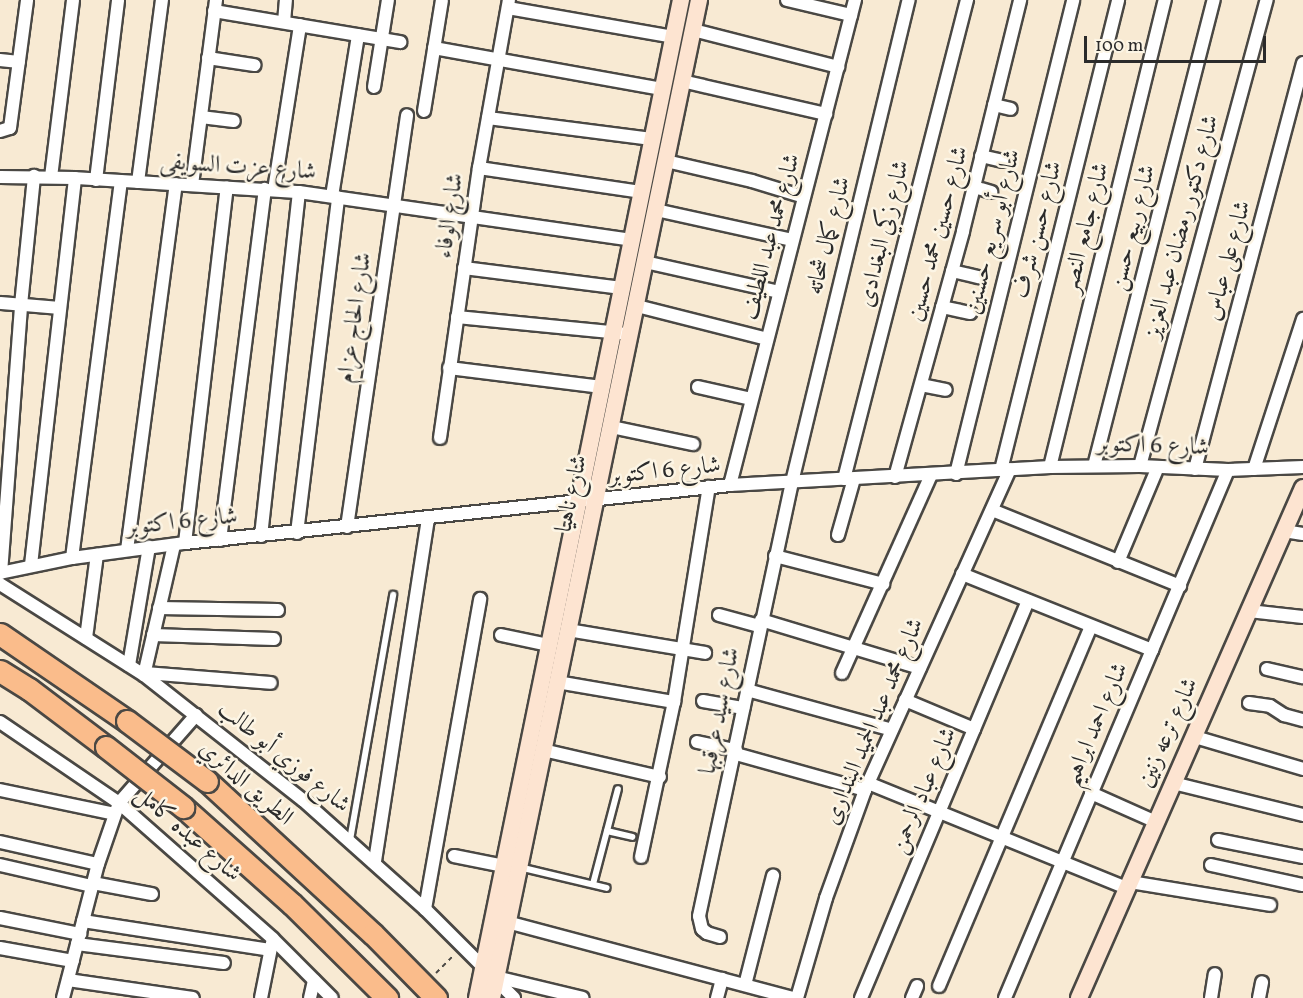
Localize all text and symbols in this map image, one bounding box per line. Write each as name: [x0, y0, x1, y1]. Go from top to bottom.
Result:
scale bar: [1087, 24, 1268, 62]
text: 100 m: [1095, 34, 1144, 59]
street label: شارع دكتور رمضان عبد العزيز: [1139, 112, 1227, 342]
street label: شارع حسين محمد حسين: [902, 143, 976, 325]
street label: شارع أبو سريع حسنين: [960, 147, 1028, 317]
street label: شارع عزت السويفى: [159, 148, 317, 188]
street label: شارع محمد عبد اللطيف: [736, 151, 808, 323]
street label: شارع زكي البغدادى: [853, 157, 917, 311]
street label: شارع حسن شرف: [1008, 158, 1070, 302]
street label: شارع جامع النصر: [1057, 160, 1117, 296]
street label: شارع ربيع حسن: [1104, 162, 1164, 294]
street label: شارع الوفاء: [431, 171, 471, 261]
street label: شارع كمال شحاته: [801, 174, 859, 298]
street label: شارع على عباس: [1199, 198, 1259, 324]
street label: شارع الحاج عزام: [333, 251, 379, 385]
street label: شارع 6 اكتوبر: [1097, 431, 1209, 463]
street label: شارع 6 اكتوبر: [608, 452, 722, 492]
street label: شارع ناهيا: [551, 453, 595, 535]
street label: شارع 6 اكتوبر: [125, 503, 239, 543]
street label: شارع محمد عبد الحميد البندارى: [818, 614, 932, 830]
street label: شارع سيد عرقبها: [695, 645, 747, 777]
street label: شارع احمد ابراهيم: [1058, 659, 1136, 791]
street label: شارع ترعه زنين: [1132, 674, 1206, 792]
street label: شارع فوزي أبو طالب: [211, 696, 355, 820]
street label: شارع عباد الرحمن: [885, 723, 965, 859]
street label: الطريق الدائري: [192, 735, 298, 833]
street label: شارع عبده كامل: [128, 781, 246, 889]

